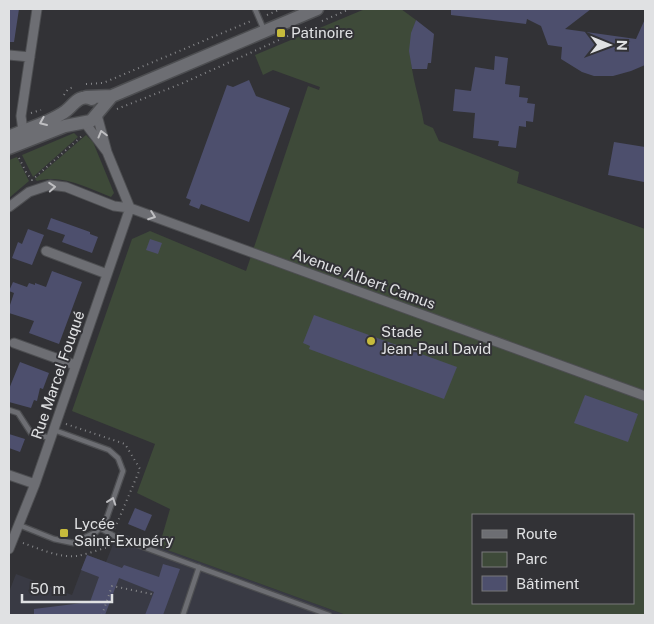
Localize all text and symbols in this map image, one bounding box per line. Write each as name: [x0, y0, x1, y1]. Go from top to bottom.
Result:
north arrow: [584, 20, 634, 70]
place label: Patinoire: [291, 24, 353, 41]
marker: Patinoire: [275, 27, 287, 39]
text: N: [614, 40, 630, 51]
one-way arrow: [39, 116, 48, 127]
one-way arrow: [98, 131, 108, 139]
one-way arrow: [48, 181, 56, 192]
one-way arrow: [147, 210, 155, 220]
street label: Avenue Albert Camus: [291, 245, 438, 312]
street label: Rue Marcel Fouqué: [28, 308, 88, 441]
place label: Stade Jean-Paul David: [381, 323, 491, 357]
marker: Stade Jean-Paul David: [365, 335, 377, 347]
one-way arrow: [107, 497, 117, 506]
legend: [472, 514, 634, 604]
place label: Lycée Saint-Exupéry: [74, 515, 173, 549]
text: Route: [516, 525, 557, 542]
marker: Lycée Saint-Exupéry: [58, 527, 70, 539]
text: Parc: [516, 550, 548, 567]
scale bar: [22, 572, 112, 604]
text: Bâtiment: [516, 575, 579, 592]
text: 50 m: [30, 580, 65, 597]

